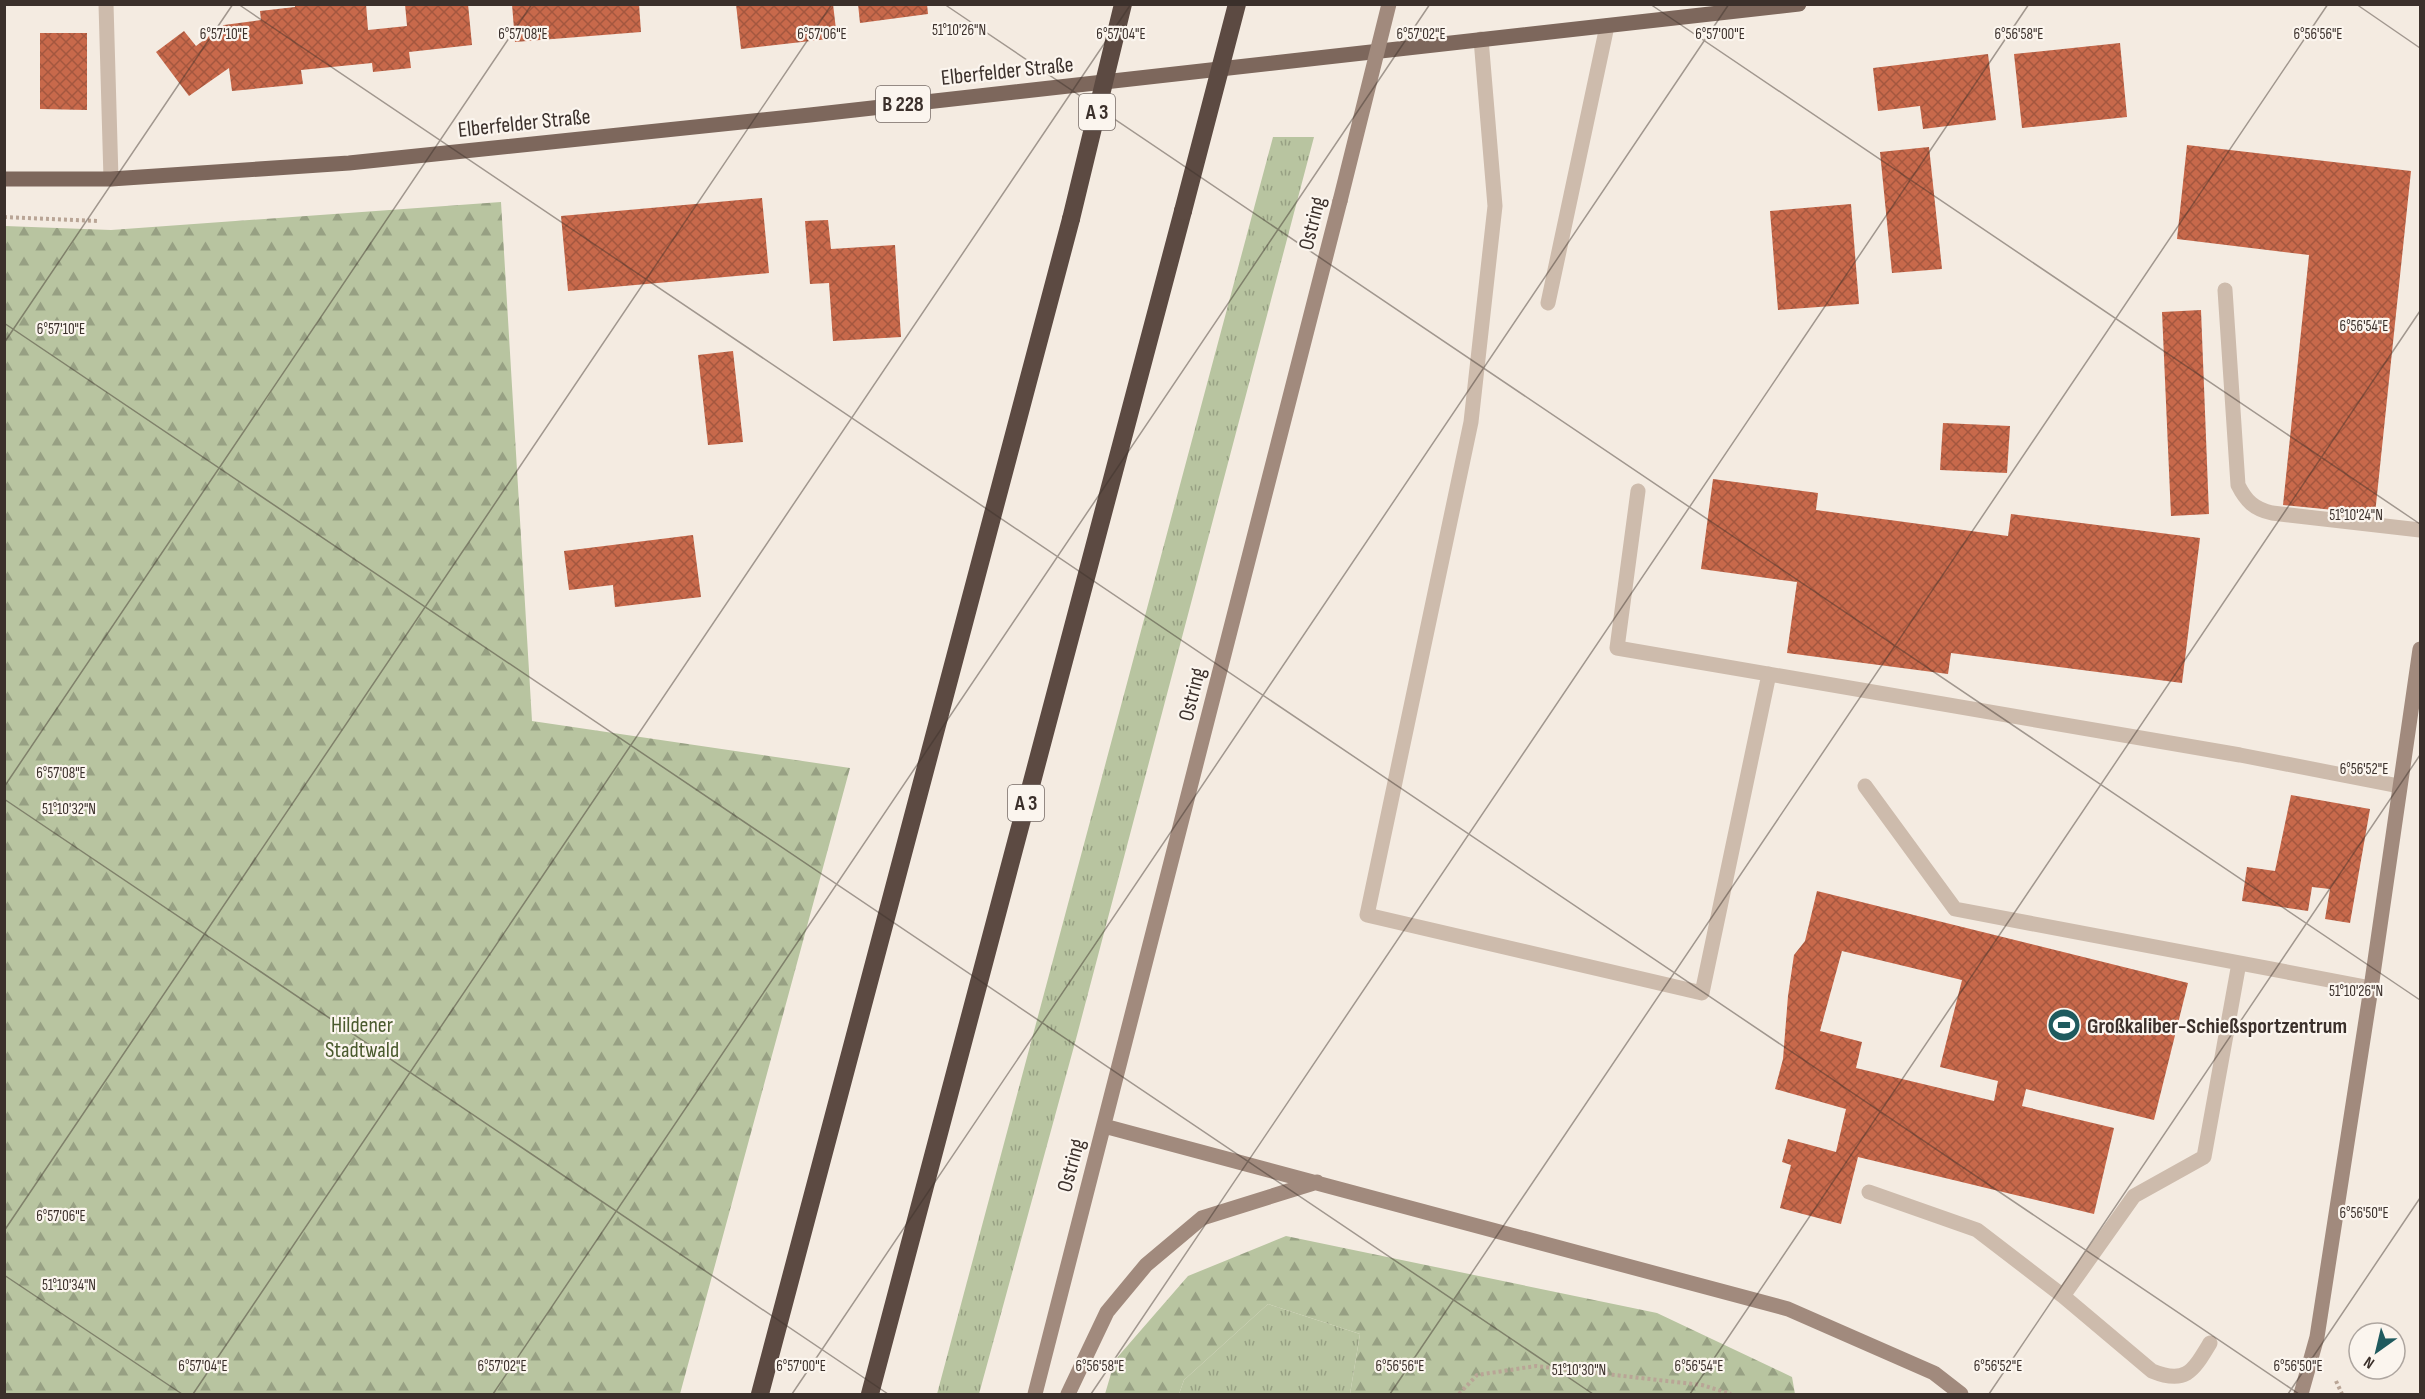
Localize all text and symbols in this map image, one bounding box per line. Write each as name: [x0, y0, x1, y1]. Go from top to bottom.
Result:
text: 51°10'26"N: [932, 21, 986, 40]
text: 6°57'10"E: [200, 25, 248, 44]
text: 6°57'08"E: [498, 25, 548, 44]
text: 6°57'06"E: [797, 25, 847, 44]
text: 6°57'04"E: [1096, 25, 1146, 44]
text: 6°57'02"E: [1396, 25, 1446, 44]
text: 6°57'00"E: [1695, 25, 1745, 44]
text: 6°56'58"E: [1994, 25, 2044, 44]
text: 6°56'56"E: [2293, 25, 2343, 44]
street label: Elberfelder Straße: [940, 51, 1075, 92]
road number: B 228: [876, 86, 930, 122]
road number: A 3: [1079, 94, 1115, 130]
street label: Elberfelder Straße: [457, 103, 592, 144]
street label: Ostring: [1293, 194, 1332, 253]
text: 6°56'54"E: [2340, 317, 2388, 336]
text: 6°57'10"E: [37, 320, 85, 339]
text: 51°10'24"N: [2329, 506, 2383, 525]
street label: Ostring: [1173, 665, 1212, 724]
text: 6°56'52"E: [2340, 760, 2388, 779]
text: 6°57'08"E: [36, 764, 86, 783]
road number: A 3: [1008, 785, 1044, 821]
text: 51°10'32"N: [42, 800, 96, 819]
text: 51°10'26"N: [2329, 982, 2383, 1001]
sports icon: Großkaliber-Schießsportzentrum: [2046, 1007, 2082, 1043]
park label: Hildener Stadtwald: [325, 1012, 399, 1064]
place label: Großkaliber-Schießsportzentrum: [2087, 1013, 2347, 1040]
street label: Ostring: [1051, 1136, 1092, 1195]
text: 6°56'50"E: [2339, 1204, 2389, 1223]
text: 6°57'06"E: [36, 1207, 86, 1226]
text: 51°10'34"N: [42, 1276, 96, 1295]
north arrow: [2347, 1321, 2407, 1381]
text: N: [2361, 1352, 2378, 1372]
text: 6°57'04"E: [178, 1357, 228, 1376]
text: 6°57'02"E: [477, 1357, 527, 1376]
text: 6°57'00"E: [776, 1357, 826, 1376]
text: 6°56'58"E: [1075, 1357, 1125, 1376]
text: 6°56'56"E: [1375, 1357, 1425, 1376]
text: 6°56'54"E: [1675, 1357, 1723, 1376]
text: 6°56'52"E: [1974, 1357, 2022, 1376]
text: 6°56'50"E: [2273, 1357, 2323, 1376]
text: 51°10'30"N: [1552, 1361, 1606, 1380]

